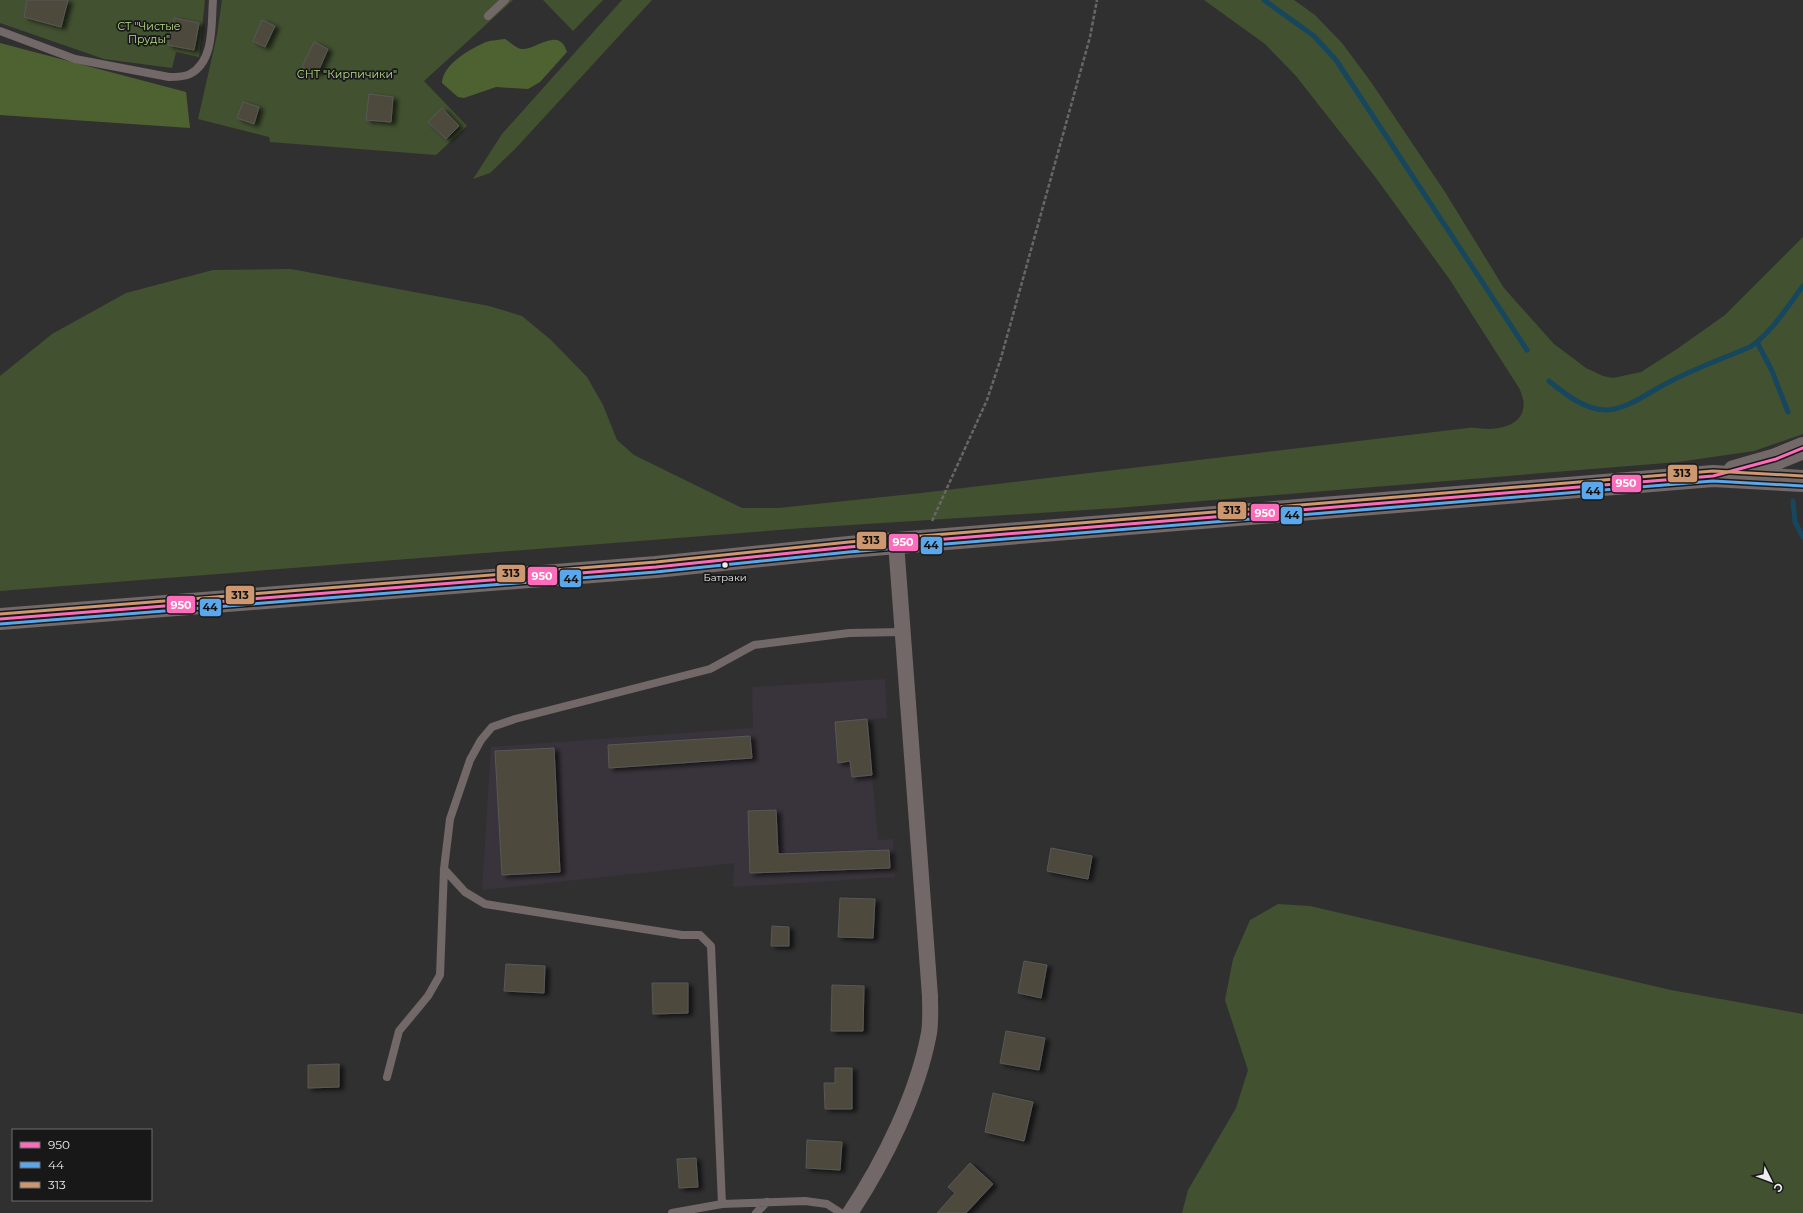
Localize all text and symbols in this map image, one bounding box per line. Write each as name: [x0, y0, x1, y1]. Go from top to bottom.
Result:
park label: СТ "Чистые Пруды": [117, 19, 181, 46]
park label: СНТ "Кирпичики": [297, 67, 397, 81]
line badge: 313: [1667, 464, 1698, 483]
text: 313: [1672, 466, 1691, 480]
line badge: 950: [1611, 474, 1642, 493]
text: 950: [1615, 476, 1637, 490]
line badge: 44: [1581, 481, 1604, 500]
text: 44: [1585, 484, 1601, 498]
line badge: 313: [1217, 501, 1247, 520]
text: 313: [1222, 503, 1241, 517]
line badge: 950: [1250, 503, 1280, 522]
text: 950: [1254, 506, 1276, 520]
line badge: 44: [1280, 506, 1303, 525]
text: 44: [1284, 508, 1300, 522]
line badge: 313: [856, 531, 887, 550]
text: 313: [861, 533, 880, 547]
line badge: 950: [888, 533, 919, 552]
text: 950: [892, 535, 914, 549]
line badge: 44: [920, 536, 943, 555]
text: 44: [923, 538, 939, 552]
marker: Батраки: [720, 560, 730, 570]
line badge: 313: [496, 564, 526, 583]
text: 313: [501, 566, 520, 580]
line badge: 950: [527, 566, 558, 586]
text: 950: [531, 569, 553, 583]
line badge: 44: [559, 569, 582, 588]
place label: Батраки: [703, 571, 747, 584]
text: 44: [563, 572, 579, 586]
line badge: 313: [225, 585, 255, 605]
text: 313: [230, 588, 249, 602]
line badge: 950: [166, 595, 196, 614]
text: 950: [170, 598, 192, 612]
line badge: 44: [199, 598, 222, 617]
text: 44: [202, 600, 218, 614]
legend: [12, 1129, 152, 1201]
text: 950: [48, 1137, 70, 1152]
text: 44: [48, 1157, 64, 1172]
north arrow: [1751, 1161, 1791, 1201]
text: 313: [48, 1177, 66, 1192]
text: С: [1771, 1180, 1786, 1195]

